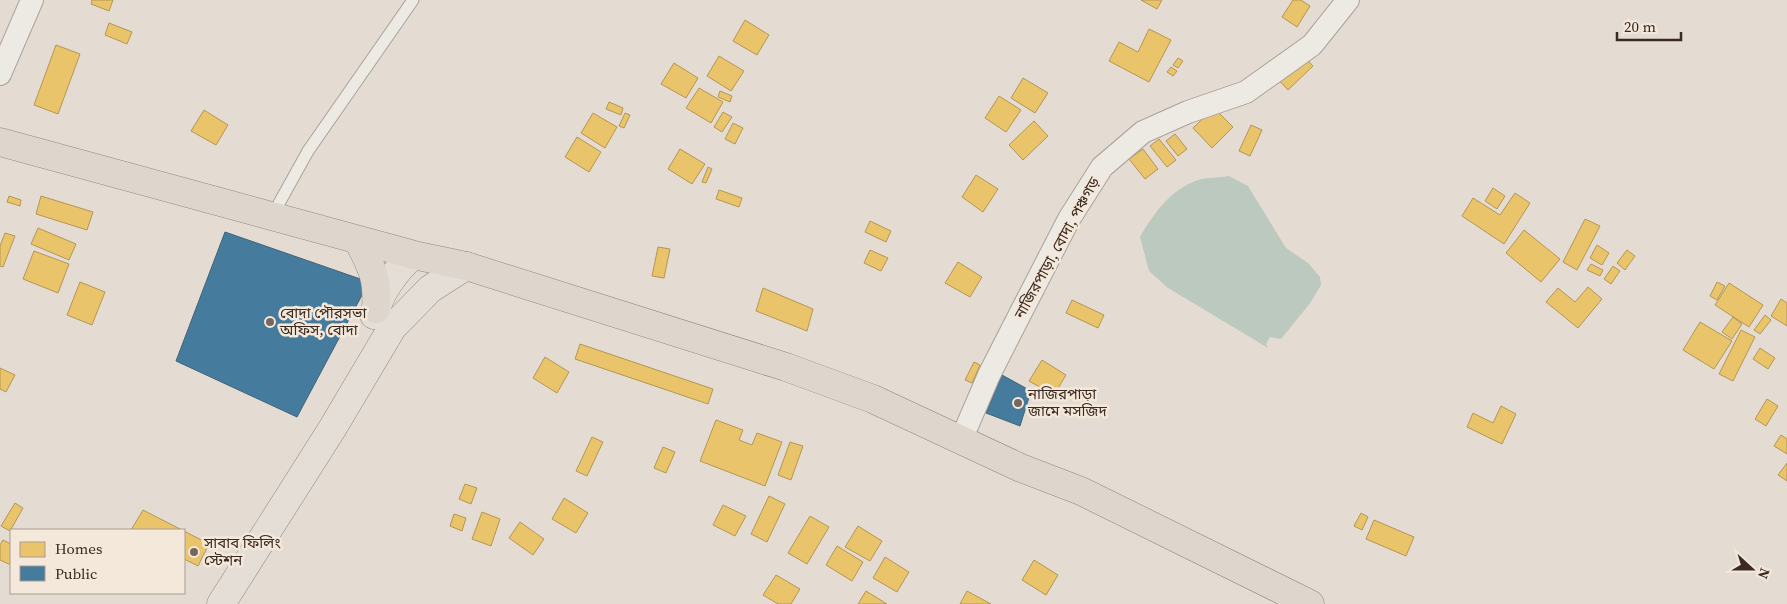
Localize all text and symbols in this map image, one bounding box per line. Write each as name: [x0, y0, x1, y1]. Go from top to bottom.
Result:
scale bar: [1617, 10, 1681, 42]
text: 20 m: [1624, 16, 1656, 37]
street label: নাজিরপাড়া, বোদা, পঞ্চগড়: [1008, 173, 1104, 323]
place label: বোদা পৌরসভা অফিস, বোদা: [279, 302, 367, 340]
marker: বোদা পৌরসভা অফিস, বোদা: [264, 316, 276, 328]
place label: নাজিরপাড়া জামে মসজিদ: [1027, 383, 1107, 421]
marker: নাজিরপাড়া জামে মসজিদ: [1012, 397, 1024, 409]
legend: [10, 529, 185, 594]
place label: সাবাব ফিলিং স্টেশন: [203, 532, 281, 570]
text: Homes: [55, 538, 102, 559]
north arrow: [1727, 544, 1777, 594]
marker: সাবাব ফিলিং স্টেশন: [188, 546, 200, 558]
text: Public: [55, 563, 97, 584]
text: N: [1753, 565, 1775, 582]

